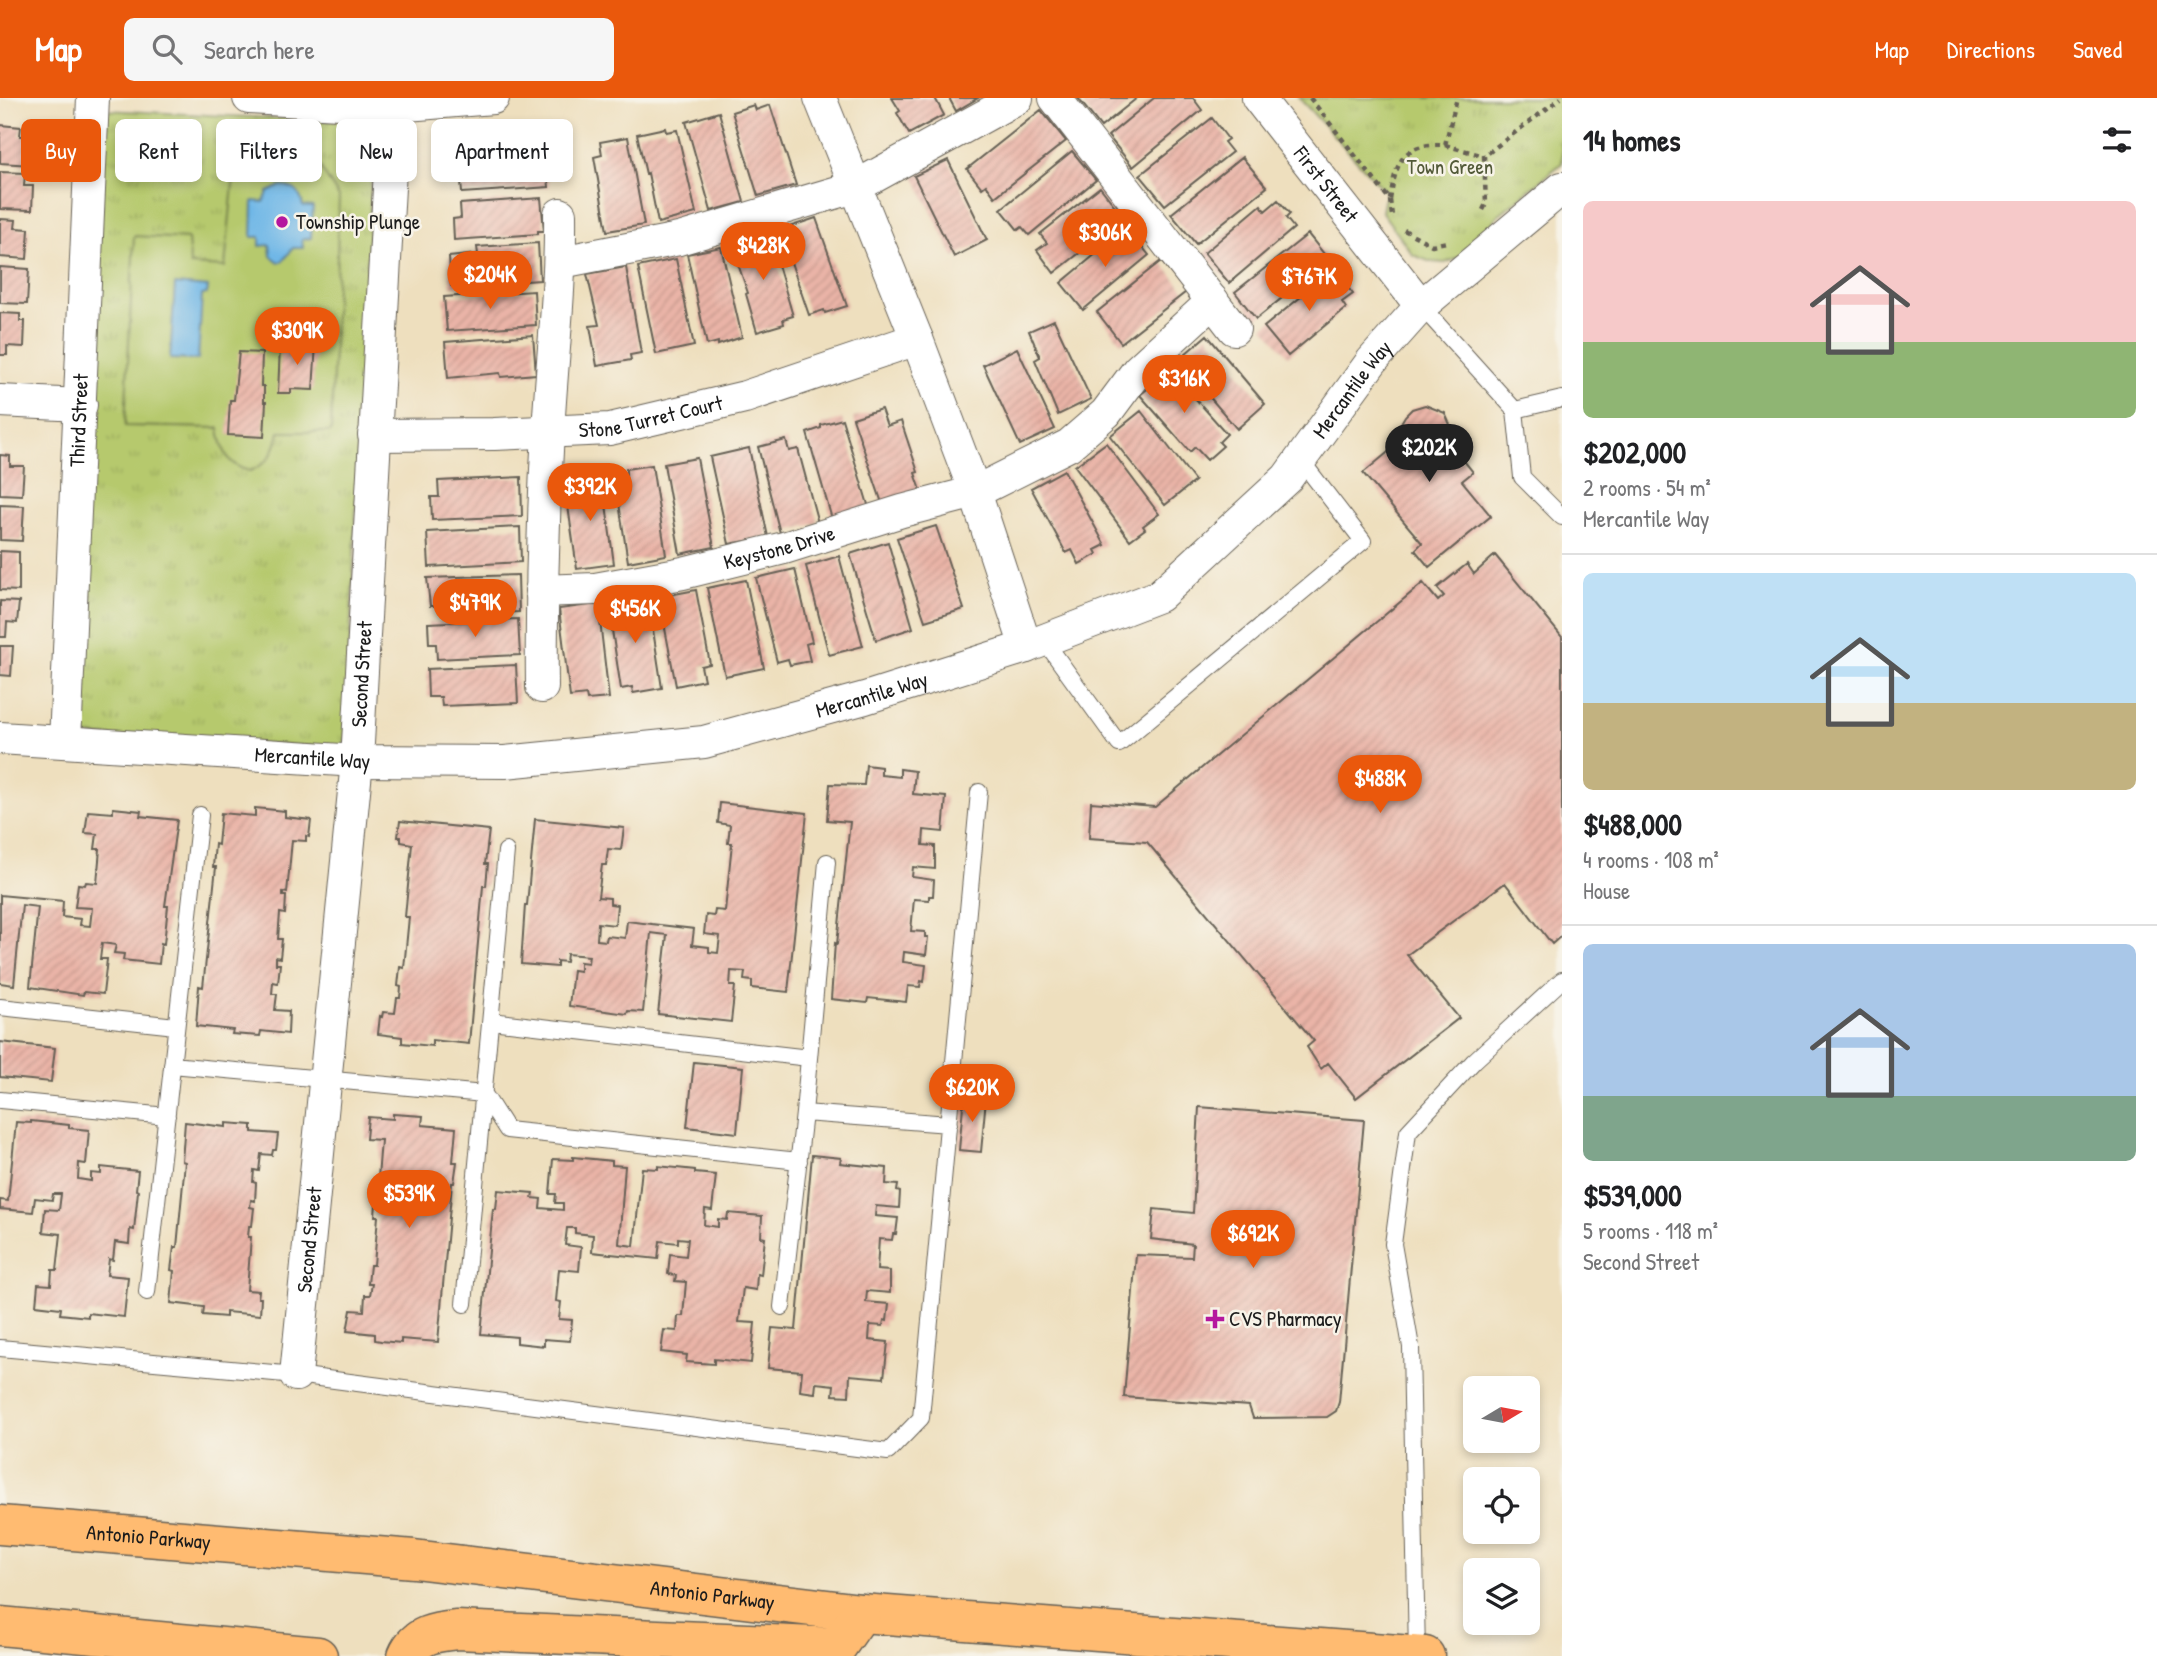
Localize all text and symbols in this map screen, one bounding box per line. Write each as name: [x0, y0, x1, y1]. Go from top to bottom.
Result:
search box: [124, 18, 614, 81]
text: Map: [35, 27, 82, 71]
icon: search: [148, 30, 186, 68]
text: Search here: [204, 32, 315, 67]
text: Map: [1875, 33, 1909, 65]
text: Directions: [1947, 33, 2035, 65]
text: Saved: [2073, 33, 2122, 65]
chip: Buy: [21, 119, 101, 182]
chip: Rent: [115, 119, 202, 182]
chip: Filters: [216, 119, 322, 182]
chip: New: [336, 119, 417, 182]
chip: Apartment: [431, 119, 573, 182]
text: 14 homes: [1583, 120, 1681, 160]
icon: filters: [2098, 121, 2136, 159]
street label: First Street: [1287, 139, 1366, 229]
park label: Town Green: [1407, 152, 1493, 181]
place label: Township Plunge: [296, 207, 420, 236]
pin: $306K: [1056, 209, 1154, 269]
marker: Township Plunge: [274, 214, 290, 230]
text: $306K: [1078, 216, 1132, 247]
pin: $428K: [714, 222, 812, 282]
text: $428K: [736, 229, 790, 260]
icon: home: [1797, 247, 1923, 373]
pin: $204K: [441, 252, 539, 311]
pin: $767K: [1260, 254, 1358, 313]
text: $204K: [463, 258, 517, 289]
text: $767K: [1281, 260, 1337, 291]
pin: $309K: [248, 308, 346, 367]
text: $309K: [271, 314, 323, 345]
street label: Mercantile Way: [1305, 334, 1398, 444]
pin: $316K: [1135, 356, 1233, 415]
text: $316K: [1158, 362, 1210, 393]
street label: Third Street: [62, 372, 95, 468]
street label: Stone Turret Court: [578, 388, 726, 444]
pin: $202K: [1380, 424, 1478, 484]
text: $202K: [1401, 431, 1457, 462]
text: $202,000: [1583, 432, 1686, 472]
pin: $392K: [541, 464, 639, 523]
text: $392K: [563, 470, 617, 501]
text: 2 rooms · 54 m²: [1583, 472, 1711, 503]
text: Mercantile Way: [1583, 503, 1710, 534]
street label: Keystone Drive: [721, 518, 838, 576]
pin: $479K: [426, 580, 524, 639]
text: $479K: [449, 586, 501, 617]
pin: $456K: [586, 586, 684, 645]
text: $456K: [609, 592, 661, 623]
icon: home: [1797, 619, 1923, 745]
street label: Second Street: [344, 620, 379, 728]
street label: Mercantile Way: [812, 664, 931, 725]
street label: Mercantile Way: [254, 739, 370, 775]
pin: $488K: [1331, 756, 1429, 815]
text: $488K: [1354, 762, 1406, 793]
text: $488,000: [1583, 804, 1682, 844]
text: 4 rooms · 108 m²: [1583, 844, 1719, 875]
text: House: [1583, 875, 1630, 906]
icon: home: [1797, 990, 1923, 1116]
pin: $620K: [923, 1065, 1021, 1124]
text: $620K: [945, 1071, 999, 1102]
pin: $539K: [360, 1170, 458, 1230]
text: $539,000: [1583, 1175, 1682, 1215]
text: $539K: [383, 1177, 435, 1208]
street label: Second Street: [289, 1185, 329, 1294]
pin: $692K: [1204, 1210, 1302, 1270]
text: 5 rooms · 118 m²: [1583, 1215, 1718, 1246]
text: $692K: [1227, 1217, 1279, 1248]
text: Second Street: [1583, 1246, 1699, 1277]
place label: CVS Pharmacy: [1229, 1304, 1342, 1333]
marker: CVS Pharmacy: [1207, 1311, 1223, 1327]
north arrow: [1463, 1376, 1540, 1452]
map controls: [1463, 1376, 1540, 1635]
button: locate: [1463, 1467, 1540, 1544]
street label: Antonio Parkway: [85, 1517, 212, 1556]
button: layers: [1463, 1558, 1540, 1635]
street label: Antonio Parkway: [649, 1573, 776, 1616]

